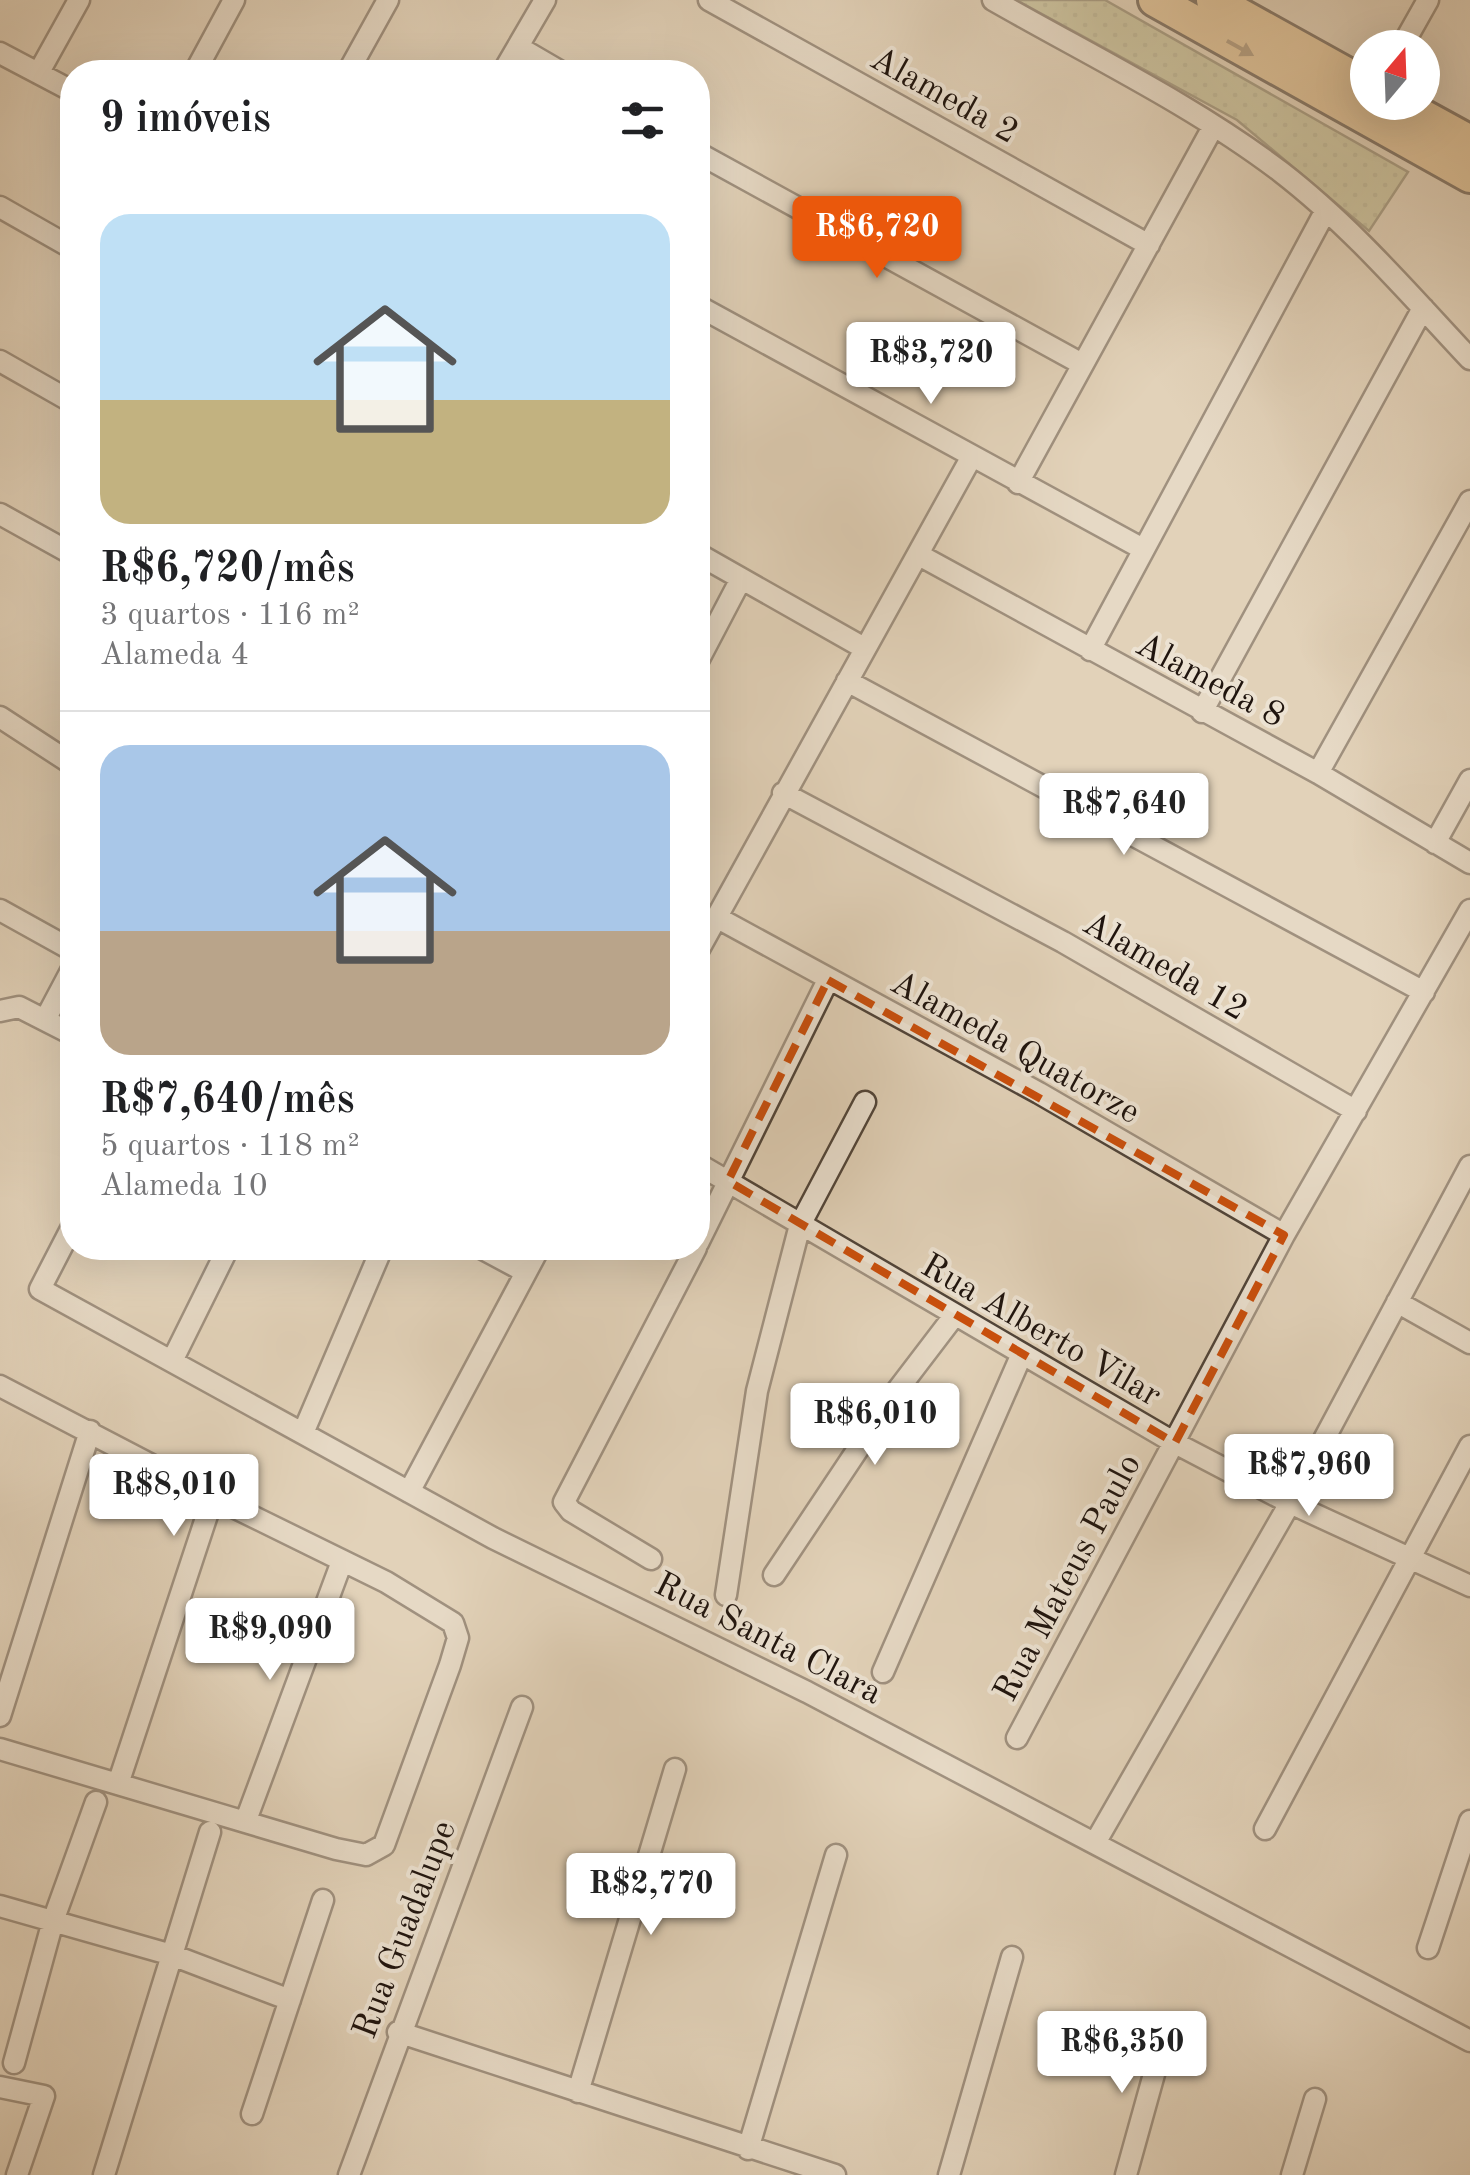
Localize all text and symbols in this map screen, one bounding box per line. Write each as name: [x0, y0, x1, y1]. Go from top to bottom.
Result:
north arrow: [1350, 30, 1440, 120]
map controls: [1350, 30, 1440, 120]
one-way arrow: [1226, 38, 1254, 56]
street label: Alameda 2: [864, 41, 1024, 151]
icon: filters: [615, 93, 670, 148]
text: 9 imóveis: [100, 99, 271, 141]
pin: R$6,720: [785, 196, 969, 281]
text: R$6,720: [814, 212, 940, 244]
icon: home: [295, 279, 475, 459]
pin: R$3,720: [839, 322, 1023, 407]
text: R$3,720: [868, 338, 994, 370]
text: R$6,720/mês: [100, 549, 355, 591]
text: 3 quartos · 116 m²: [100, 600, 360, 632]
street label: Alameda 8: [1130, 627, 1290, 735]
text: Alameda 4: [100, 640, 249, 672]
pin: R$7,640: [1032, 773, 1216, 858]
text: R$7,640: [1061, 789, 1187, 821]
icon: home: [295, 810, 475, 990]
street label: Alameda 12: [1077, 906, 1253, 1028]
street label: Alameda Quatorze: [884, 965, 1145, 1131]
text: R$7,640/mês: [100, 1080, 355, 1122]
text: 5 quartos · 118 m²: [100, 1131, 360, 1163]
text: Alameda 10: [100, 1171, 268, 1203]
street label: Rua Alberto Vilar: [915, 1248, 1167, 1414]
pin: R$6,010: [783, 1383, 967, 1468]
text: R$6,010: [812, 1399, 938, 1431]
pin: R$7,960: [1217, 1434, 1401, 1519]
street label: Rua Mateus Paulo: [988, 1449, 1148, 1708]
text: R$7,960: [1246, 1450, 1372, 1482]
pin: R$8,010: [82, 1454, 266, 1539]
text: R$8,010: [111, 1470, 237, 1502]
street label: Rua Santa Clara: [649, 1567, 887, 1712]
pin: R$9,090: [178, 1598, 362, 1683]
text: R$9,090: [207, 1614, 333, 1646]
street label: Rua Guadalupe: [348, 1816, 463, 2044]
pin: R$2,770: [559, 1853, 743, 1938]
text: R$2,770: [588, 1869, 714, 1901]
pin: R$6,350: [1030, 2011, 1214, 2096]
text: R$6,350: [1059, 2027, 1185, 2059]

